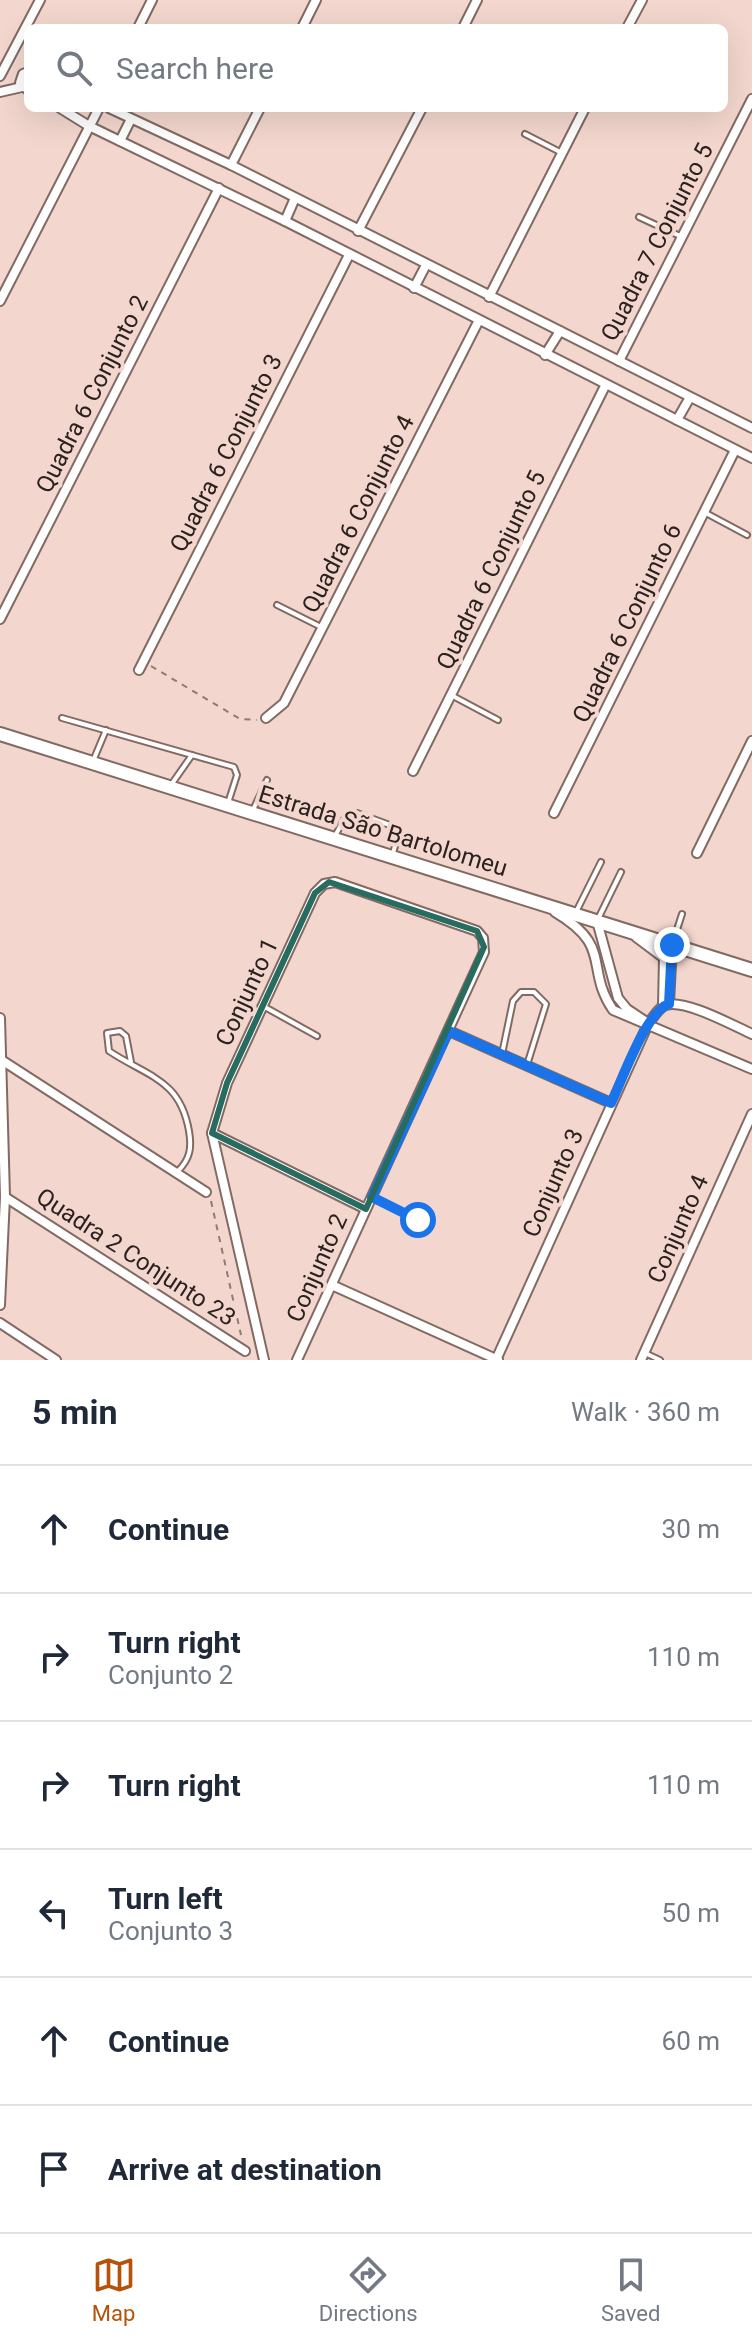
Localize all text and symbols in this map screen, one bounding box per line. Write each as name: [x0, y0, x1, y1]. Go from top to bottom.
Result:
search box: [24, 24, 728, 112]
icon: search: [52, 46, 96, 90]
text: Search here: [116, 51, 274, 86]
street label: Quadra 7 Conjunto 5: [595, 139, 719, 345]
street label: Quadra 6 Conjunto 2: [30, 291, 154, 497]
street label: Quadra 6 Conjunto 3: [164, 350, 288, 556]
street label: Quadra 6 Conjunto 4: [296, 411, 420, 617]
street label: Quadra 6 Conjunto 5: [431, 466, 551, 674]
street label: Quadra 6 Conjunto 6: [567, 519, 687, 727]
street label: Estrada São Bartolomeu: [255, 780, 511, 882]
route end: [654, 927, 690, 963]
street label: Conjunto 1: [210, 934, 284, 1050]
street label: Conjunto 3: [517, 1125, 589, 1241]
street label: Conjunto 4: [642, 1171, 714, 1287]
street label: Quadra 2 Conjunto 23: [31, 1182, 241, 1332]
route start: [400, 1202, 436, 1238]
street label: Conjunto 2: [281, 1210, 353, 1326]
text: 5 min: [32, 1392, 117, 1432]
text: Walk · 360 m: [571, 1397, 720, 1427]
icon: ahead: [32, 1507, 76, 1551]
text: Continue: [108, 1512, 229, 1547]
text: 30 m: [662, 1514, 720, 1544]
text: Turn right: [108, 1625, 241, 1660]
icon: right: [32, 1635, 76, 1679]
text: 110 m: [647, 1642, 720, 1672]
text: Conjunto 2: [108, 1660, 233, 1690]
icon: right: [32, 1763, 76, 1807]
text: Turn right: [108, 1768, 241, 1803]
text: 110 m: [647, 1770, 720, 1800]
text: Turn left: [108, 1881, 223, 1916]
icon: left: [32, 1891, 76, 1935]
text: 50 m: [662, 1898, 720, 1928]
text: Conjunto 3: [108, 1916, 233, 1946]
icon: ahead: [32, 2019, 76, 2063]
text: Continue: [108, 2024, 229, 2059]
text: 60 m: [662, 2026, 720, 2056]
icon: arrive: [32, 2147, 76, 2191]
text: Arrive at destination: [108, 2152, 382, 2187]
tab: Map: [92, 2253, 136, 2326]
tab: Directions: [319, 2253, 418, 2326]
tab: Saved: [601, 2253, 660, 2326]

